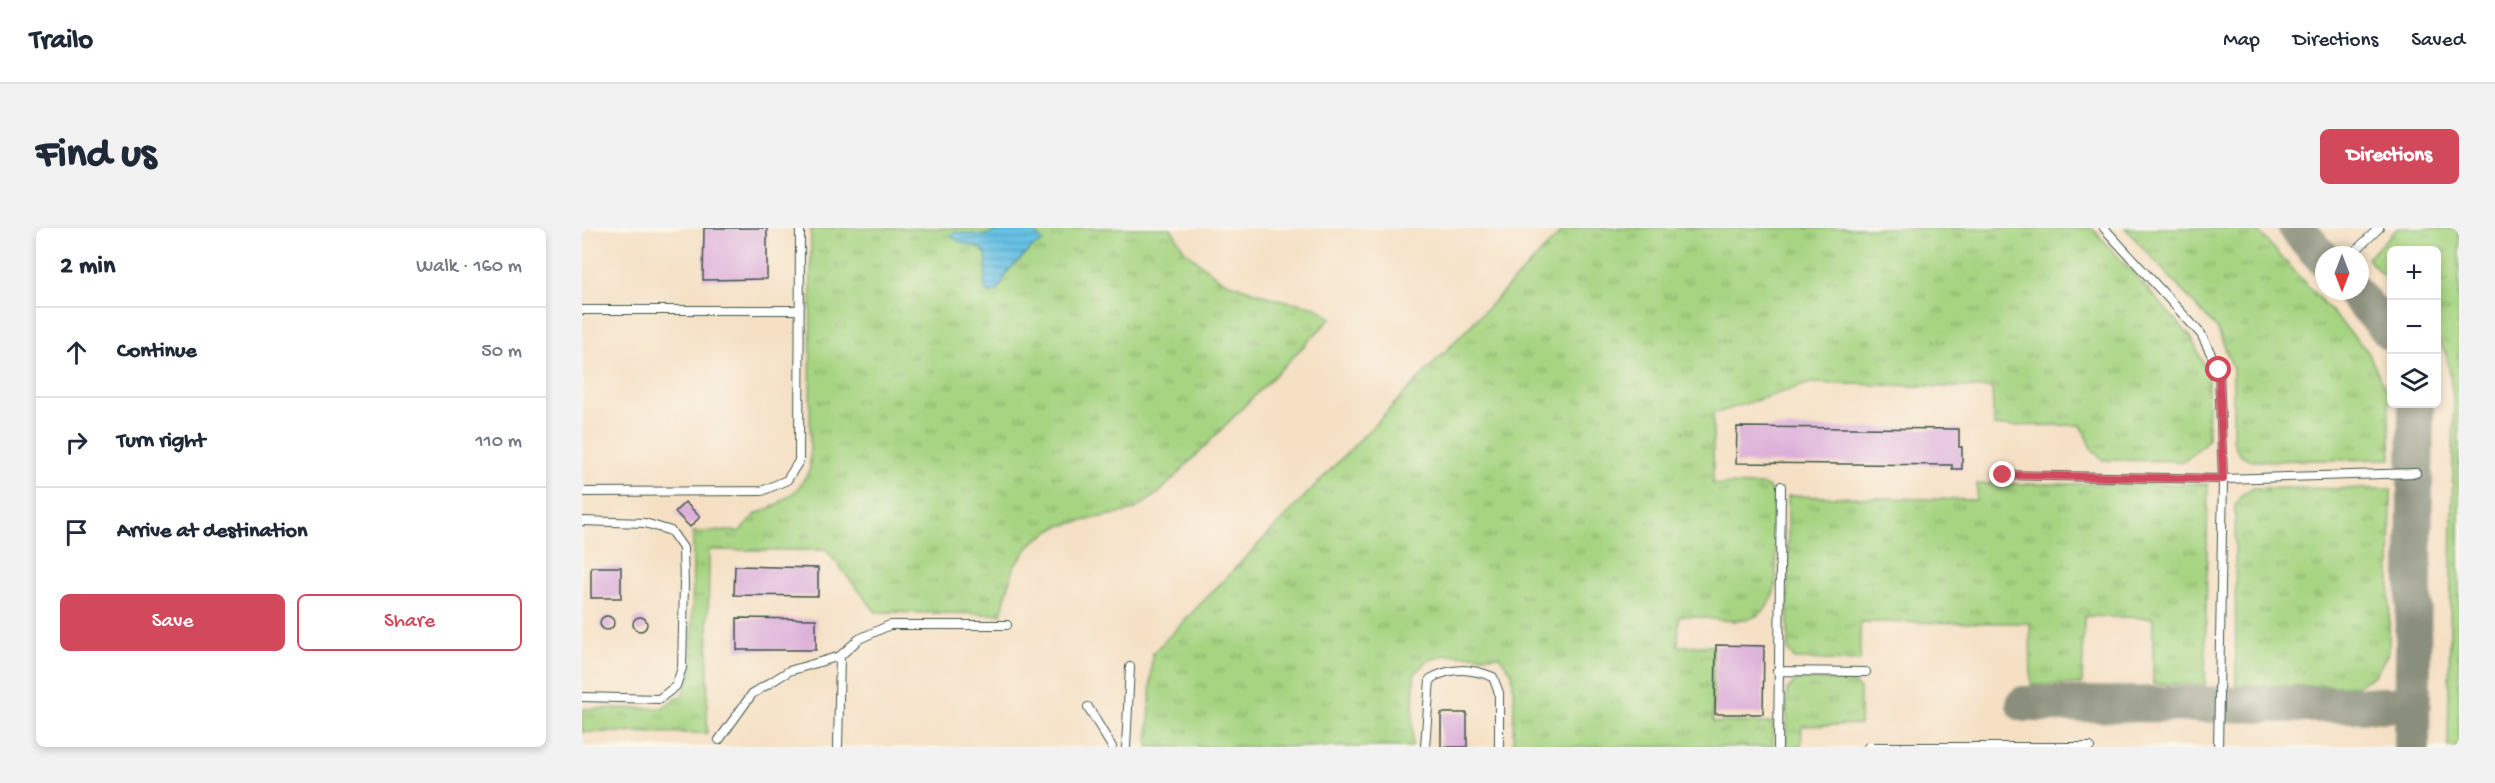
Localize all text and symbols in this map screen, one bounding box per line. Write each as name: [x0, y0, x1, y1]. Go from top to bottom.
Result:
text: Trailo: [30, 25, 93, 58]
text: Map: [2223, 29, 2260, 54]
text: Directions: [2293, 29, 2378, 54]
text: Saved: [2411, 29, 2465, 54]
button: Directions: [2320, 129, 2459, 184]
text: Find us: [36, 132, 156, 181]
north arrow: [2315, 246, 2369, 300]
map controls: [2387, 246, 2441, 408]
button: +: [2387, 246, 2441, 300]
text: 2 min: [60, 252, 115, 283]
text: Walk · 160 m: [416, 256, 522, 279]
button: −: [2387, 300, 2441, 354]
icon: ahead: [60, 336, 93, 369]
text: Continue: [117, 339, 197, 365]
text: 50 m: [481, 341, 522, 364]
button: layers: [2387, 354, 2441, 408]
route start: [2205, 356, 2231, 382]
icon: right: [60, 426, 93, 459]
text: Turn right: [117, 429, 205, 455]
text: 110 m: [476, 431, 522, 454]
route end: [1989, 461, 2015, 487]
icon: arrive: [60, 516, 93, 549]
text: Arrive at destination: [117, 519, 307, 545]
button: Save: [60, 594, 285, 651]
button: Share: [297, 594, 522, 651]

